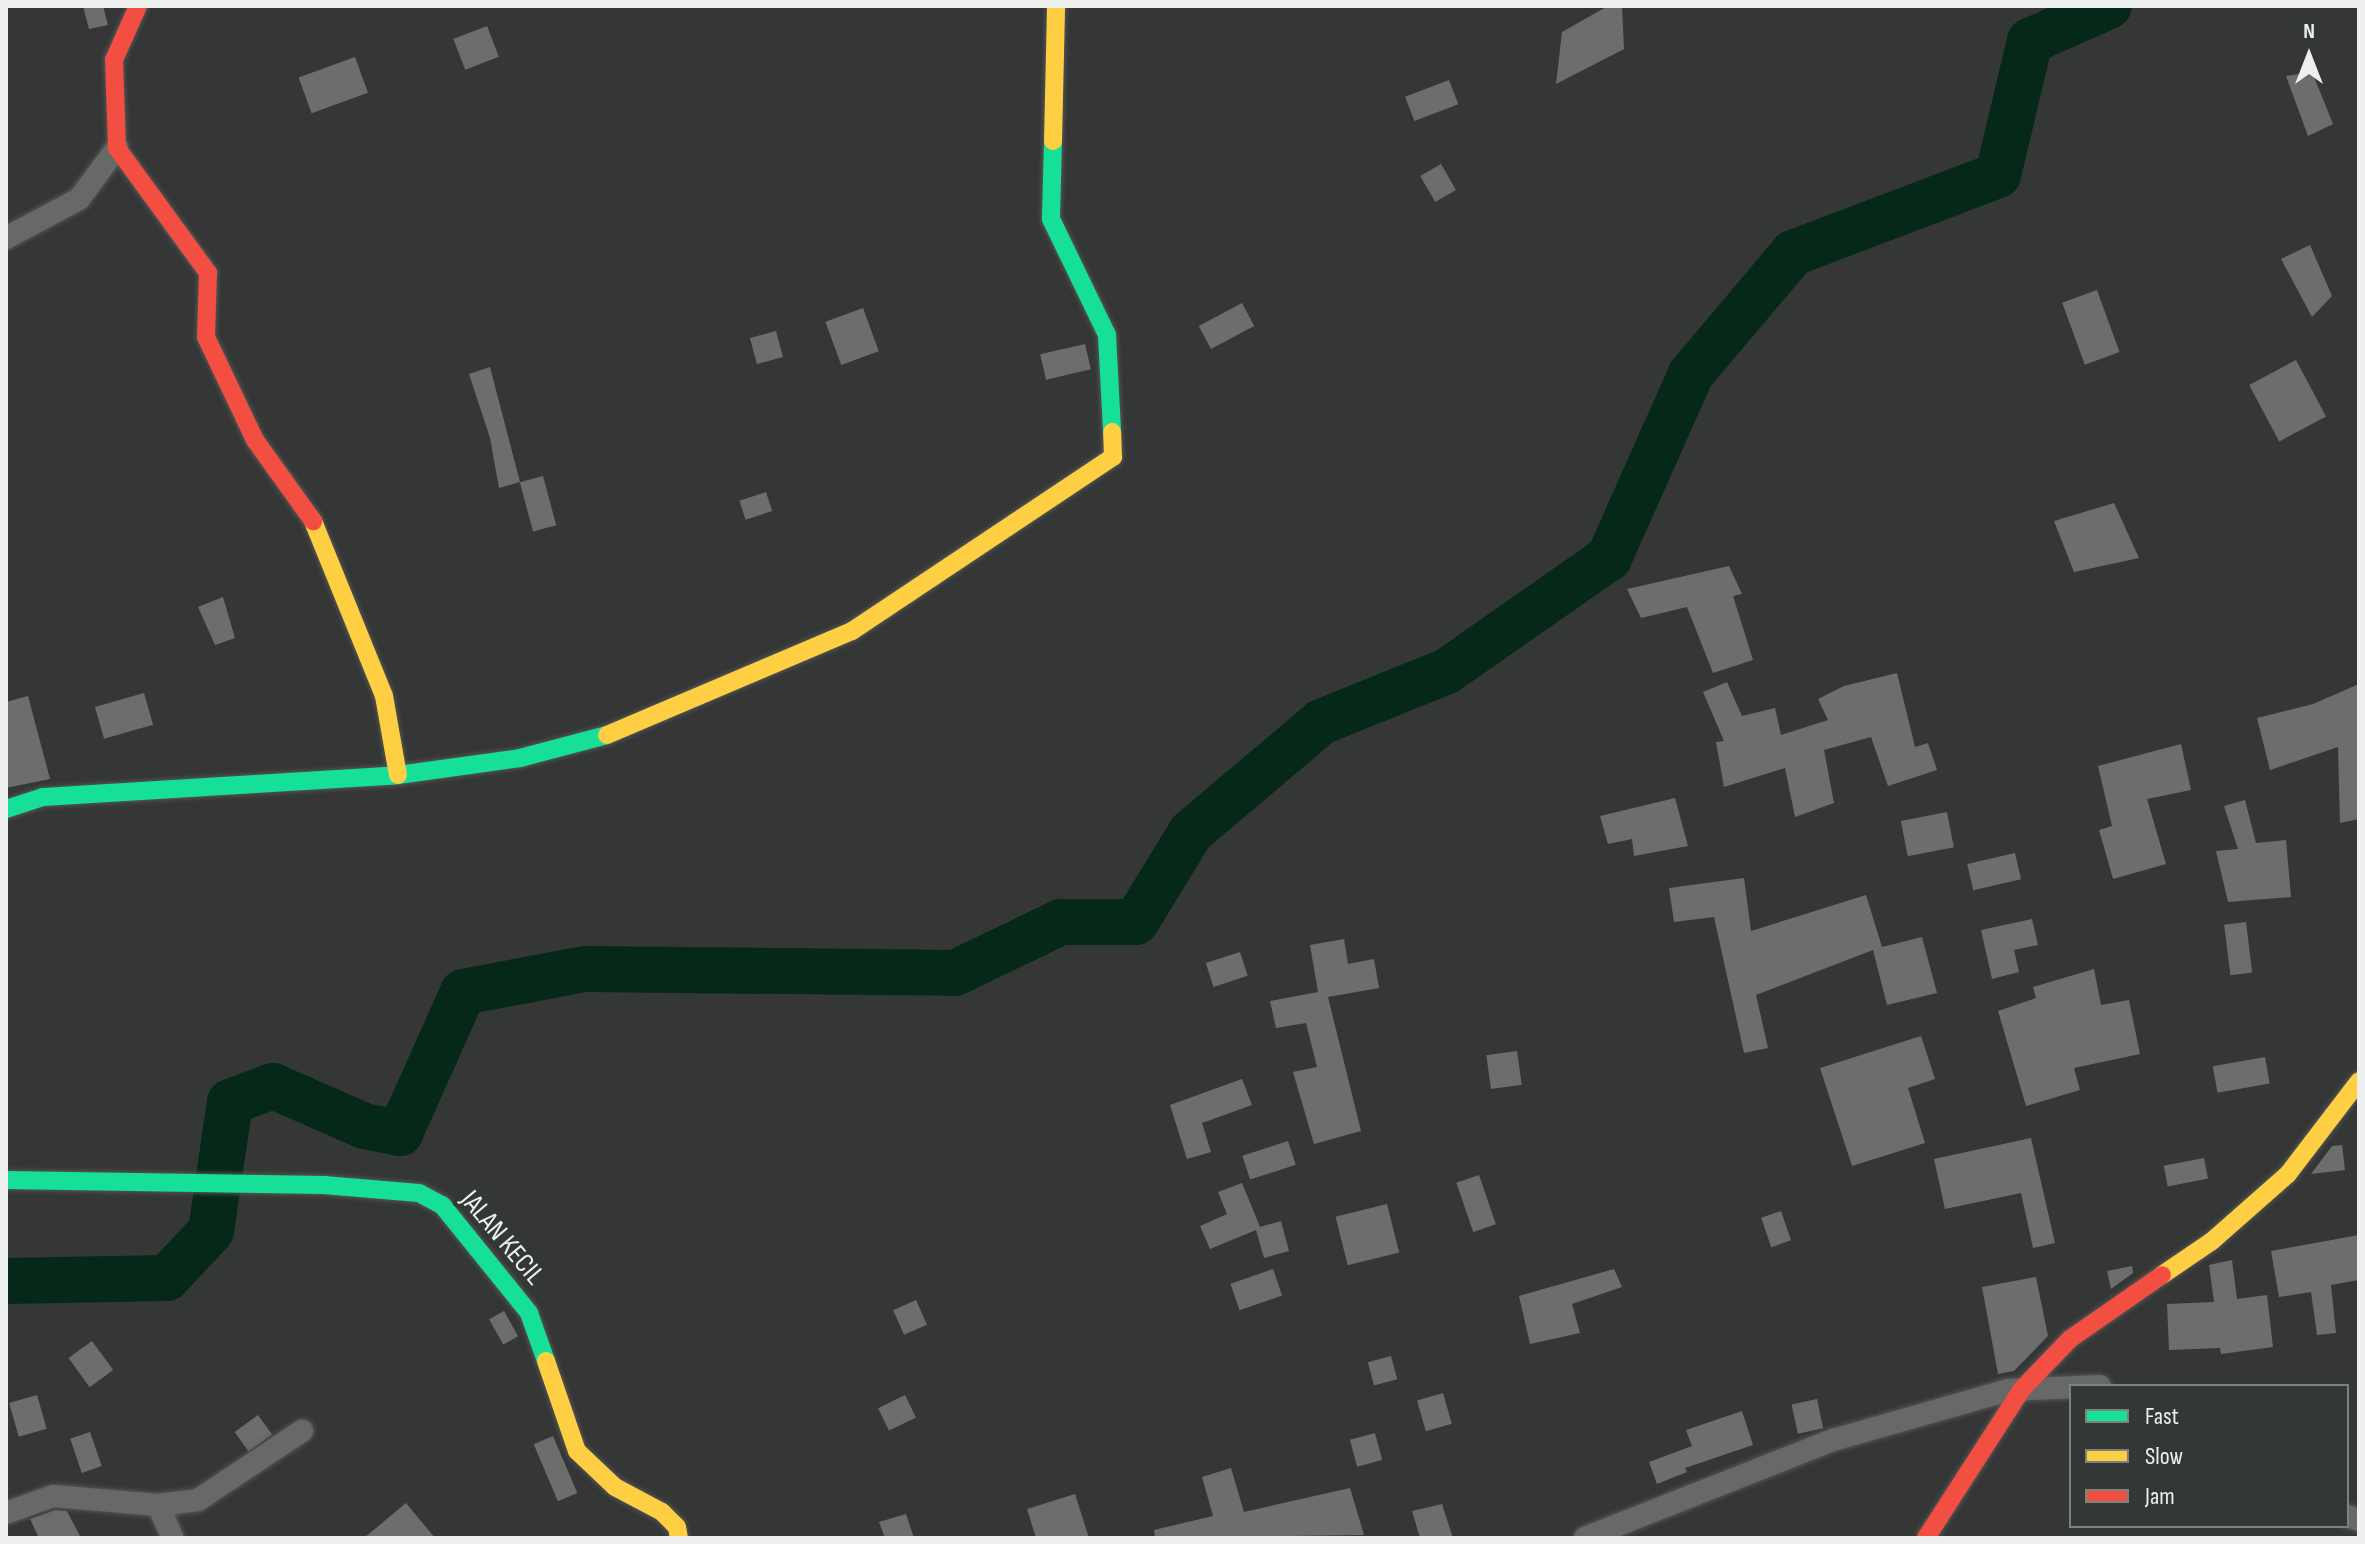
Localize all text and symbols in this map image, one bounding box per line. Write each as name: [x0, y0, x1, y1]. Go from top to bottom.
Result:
north arrow: [2269, 16, 2349, 96]
text: N: [2303, 18, 2315, 45]
street label: JALAN KECIL: [453, 1184, 551, 1292]
legend: [2069, 1384, 2349, 1528]
text: Fast: [2145, 1402, 2179, 1431]
text: Slow: [2145, 1442, 2183, 1471]
text: Jam: [2145, 1482, 2175, 1511]

